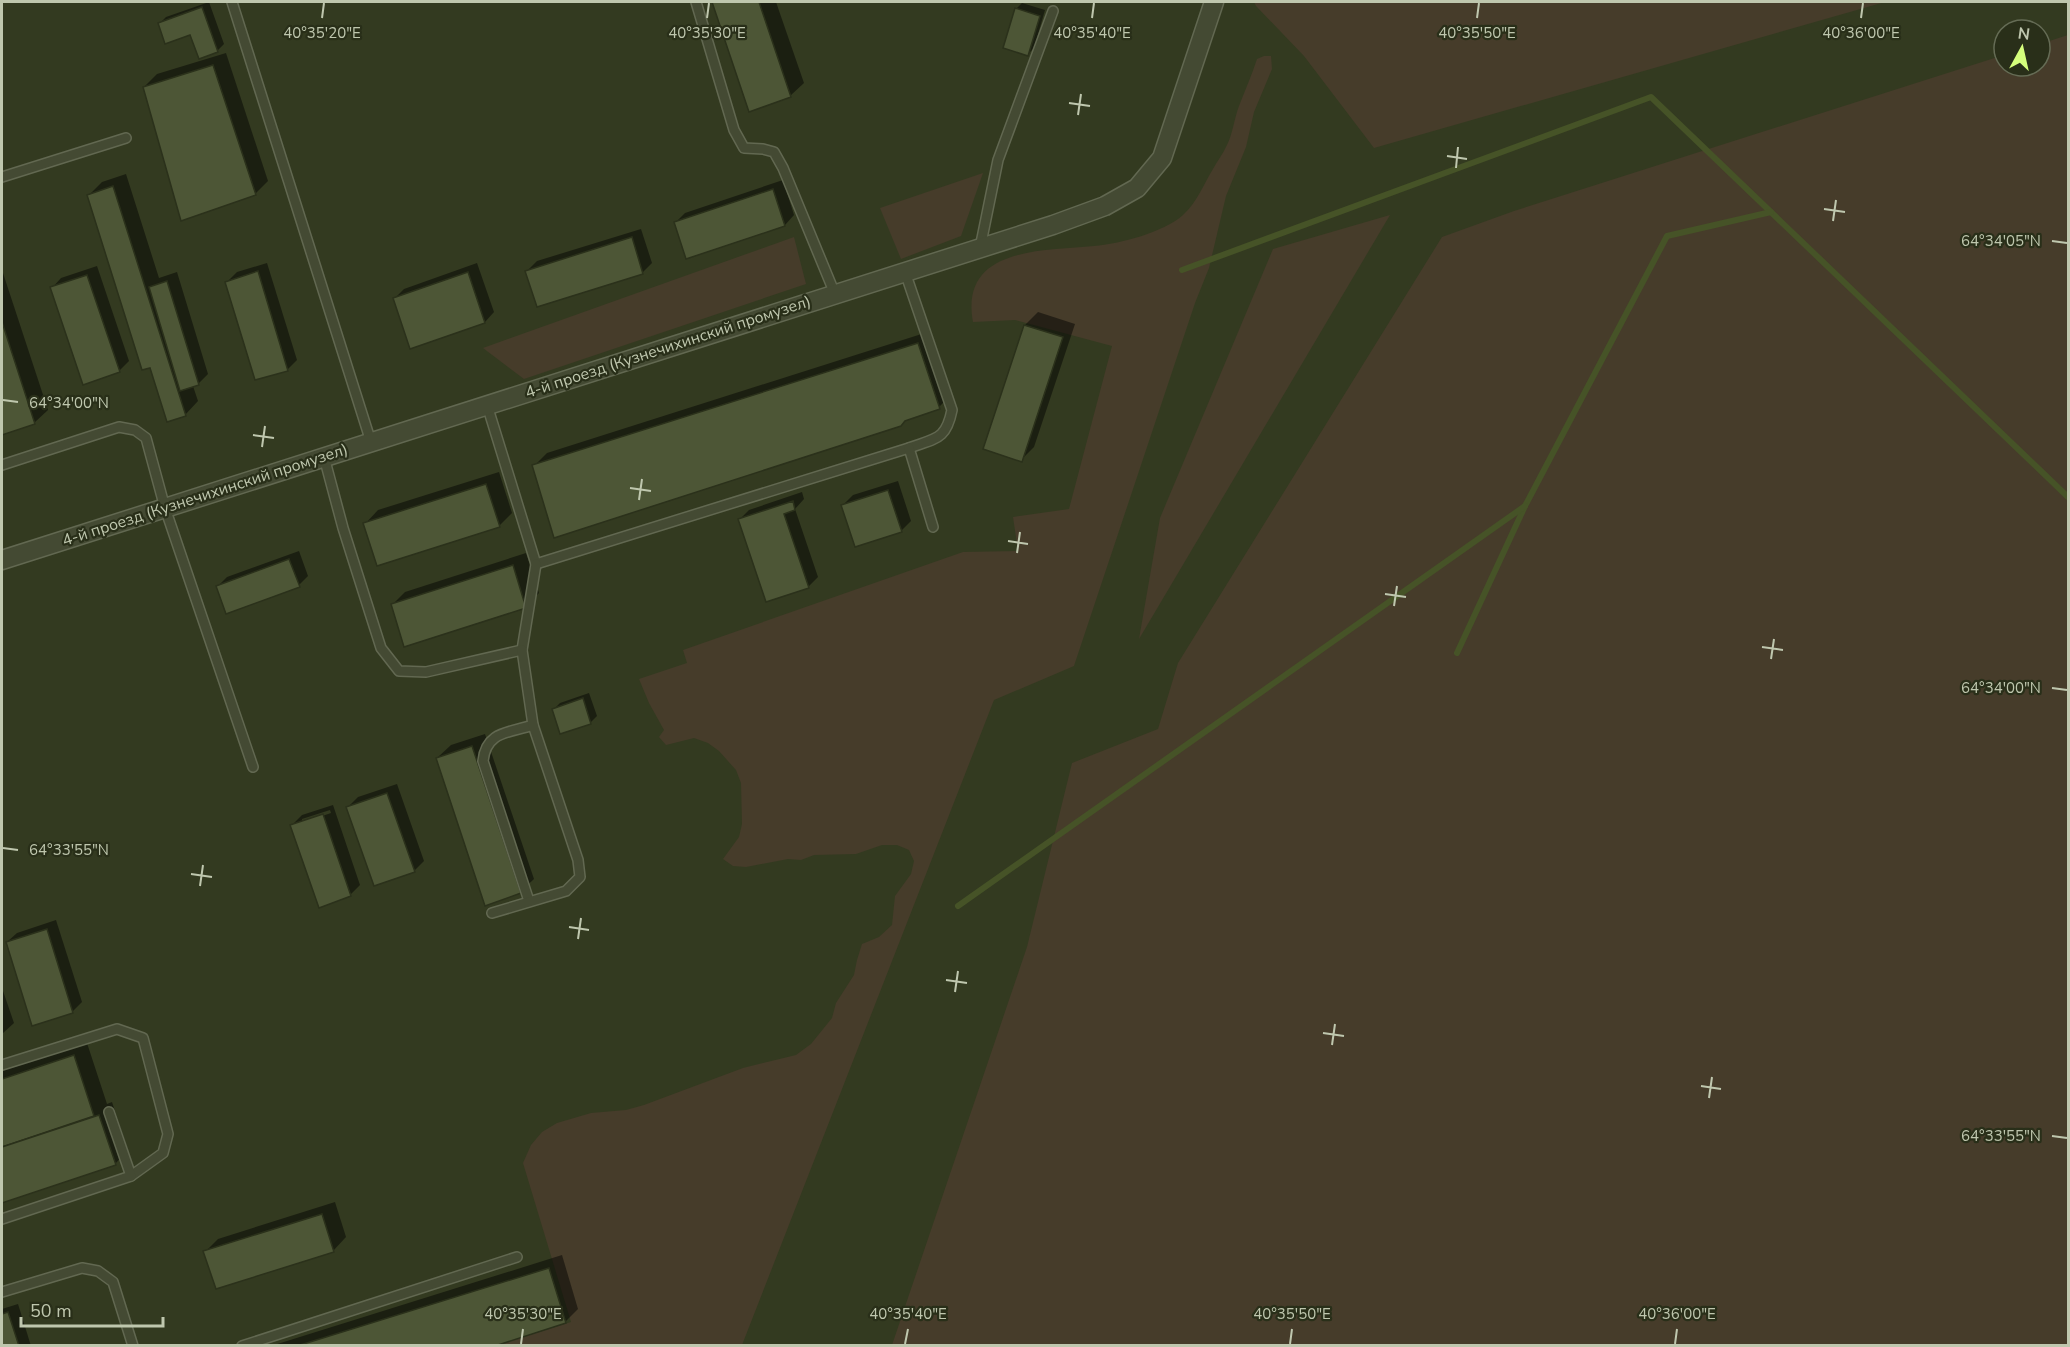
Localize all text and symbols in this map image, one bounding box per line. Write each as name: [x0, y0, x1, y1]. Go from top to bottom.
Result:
north arrow: [1992, 18, 2052, 78]
text: N: [2016, 22, 2031, 46]
text: 40°35'20"E: [283, 23, 361, 43]
text: 40°35'30"E: [668, 23, 746, 43]
text: 40°35'40"E: [1053, 23, 1131, 43]
text: 40°35'50"E: [1438, 23, 1516, 43]
text: 40°36'00"E: [1822, 23, 1900, 43]
text: 64°34'05"N: [1961, 231, 2041, 251]
street label: 4-й проезд (Кузнечихинский промузел): [522, 290, 814, 404]
text: 64°34'00"N: [29, 393, 109, 413]
street label: 4-й проезд (Кузнечихинский промузел): [59, 438, 351, 552]
text: 64°34'00"N: [1961, 678, 2041, 698]
text: 64°33'55"N: [29, 840, 109, 860]
text: 64°33'55"N: [1961, 1126, 2041, 1146]
scale bar: [21, 1290, 164, 1328]
text: 50 m: [30, 1299, 72, 1323]
text: 40°35'30"E: [484, 1304, 562, 1324]
text: 40°35'40"E: [869, 1304, 947, 1324]
text: 40°35'50"E: [1253, 1304, 1331, 1324]
text: 40°36'00"E: [1638, 1304, 1716, 1324]

